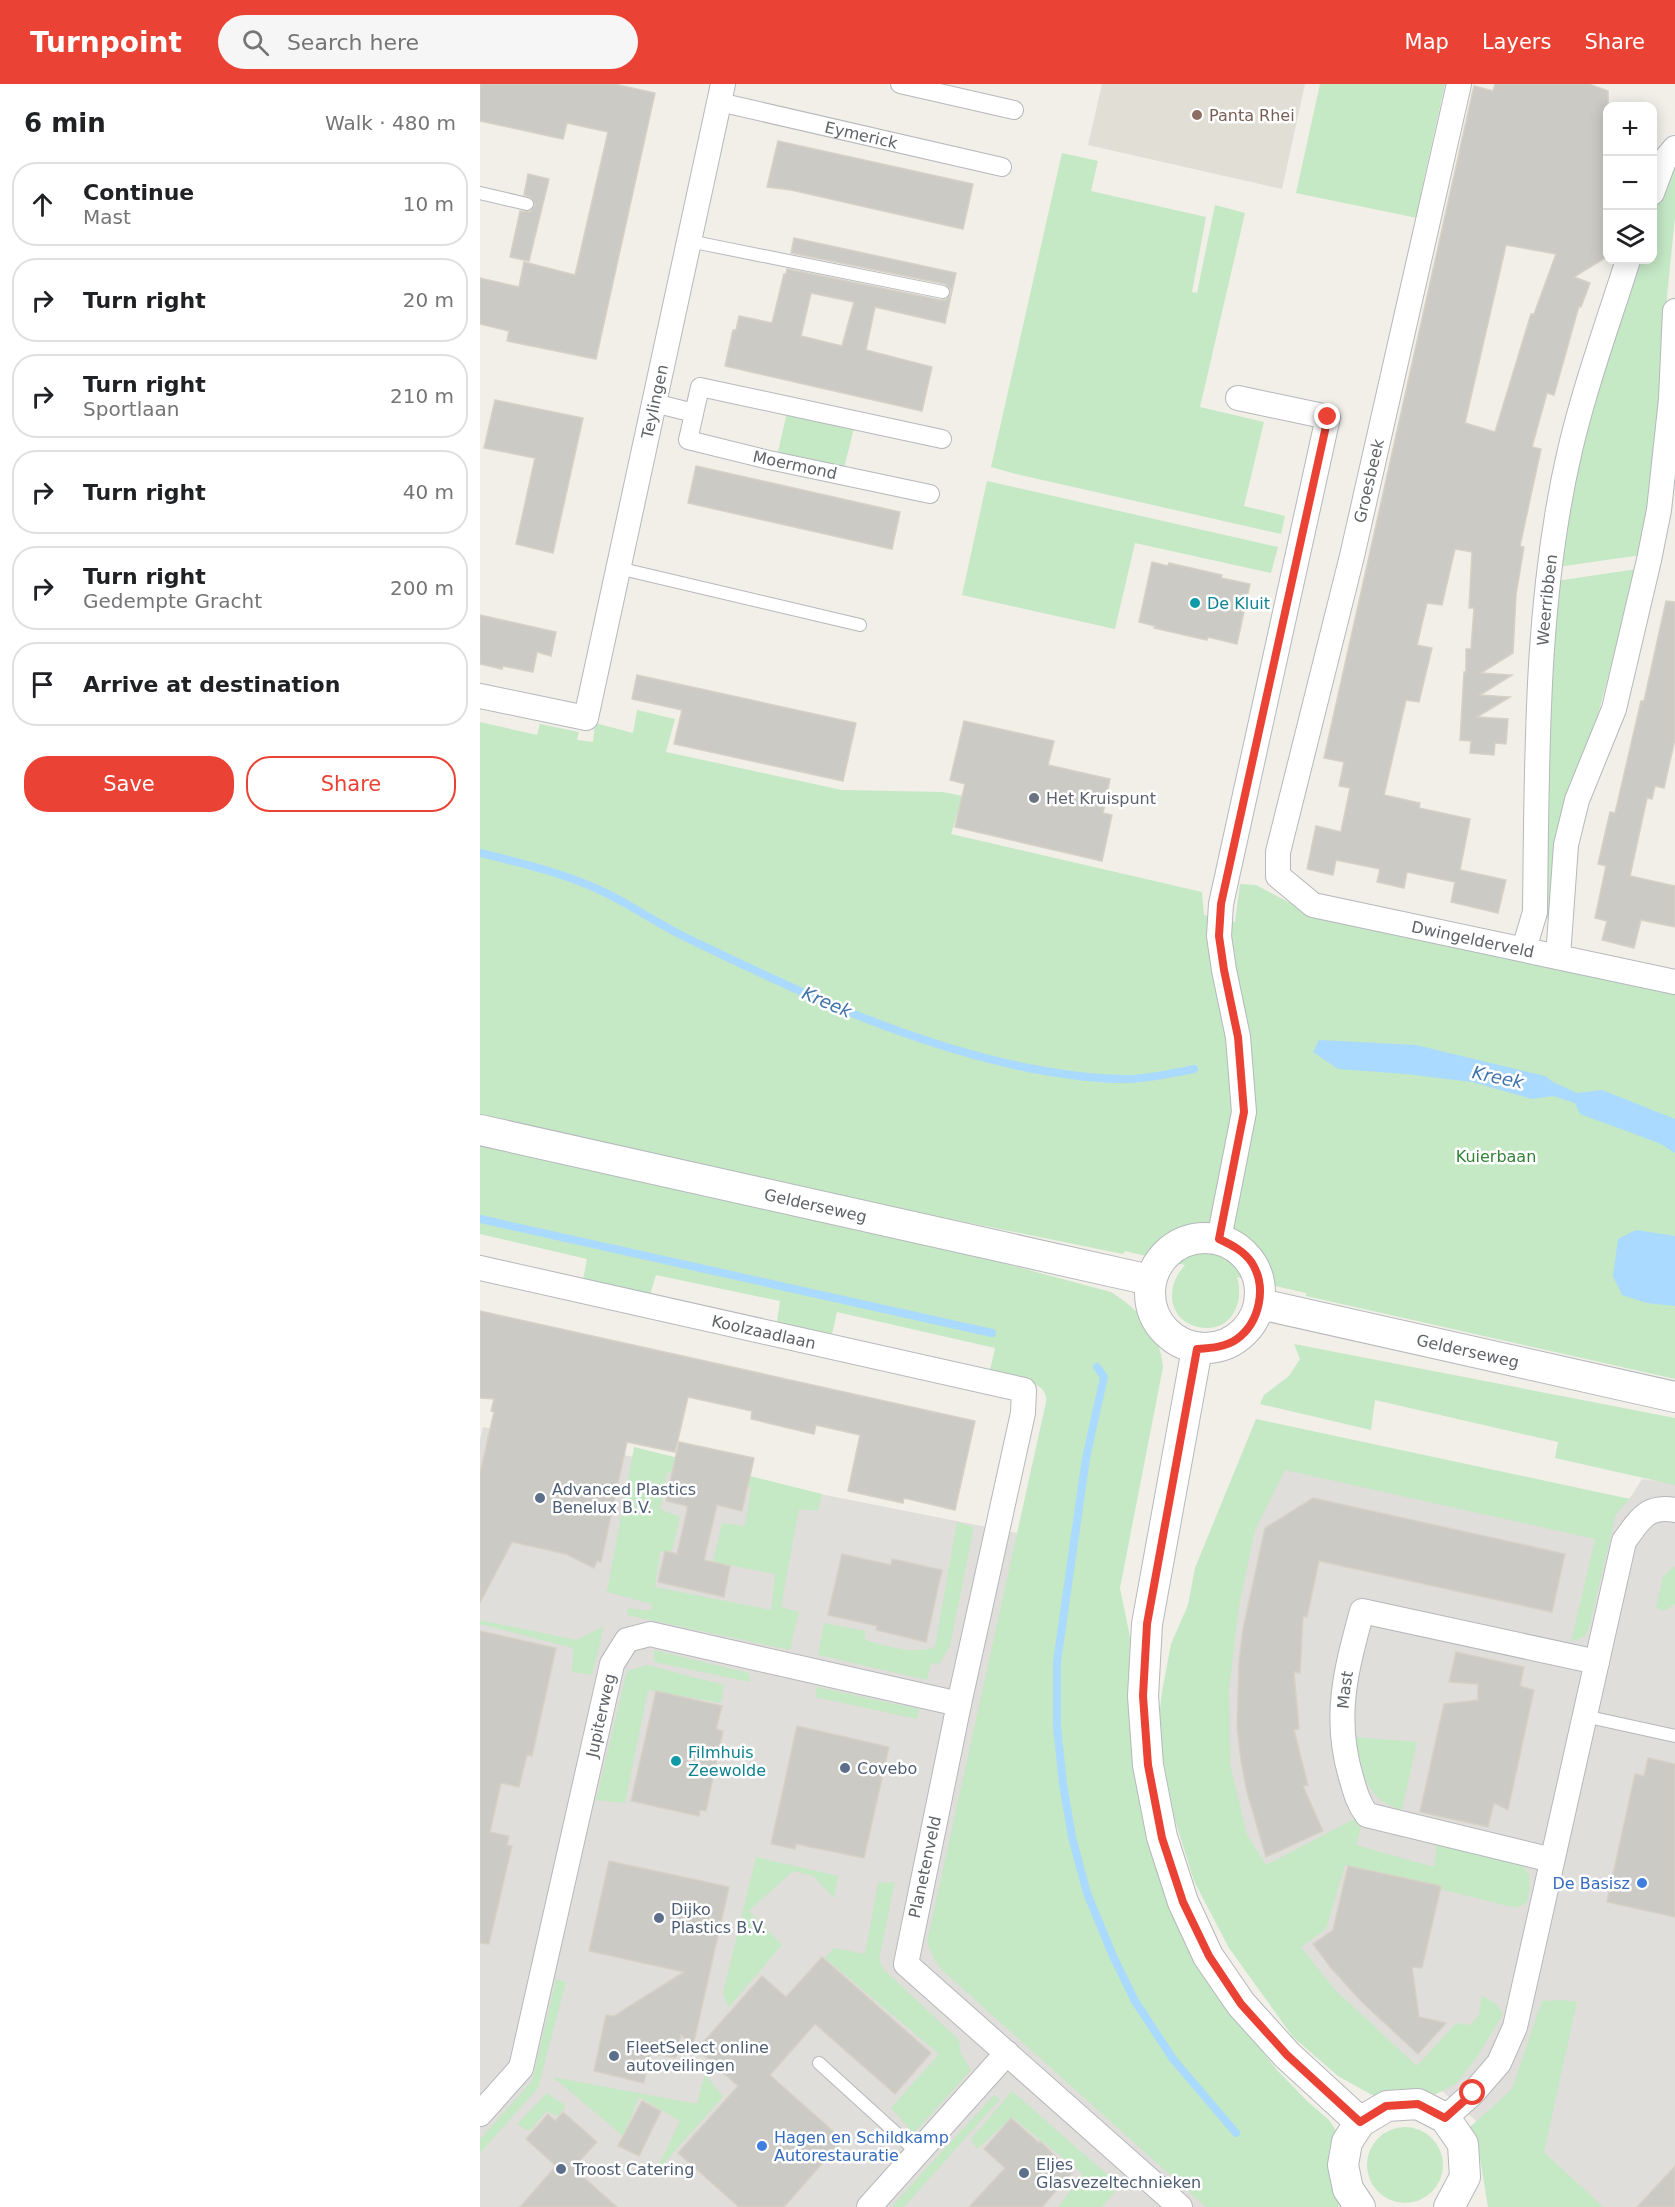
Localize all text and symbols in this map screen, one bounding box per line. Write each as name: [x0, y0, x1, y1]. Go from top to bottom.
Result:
search box: [218, 15, 638, 69]
text: Turnpoint: [30, 26, 182, 59]
icon: search: [239, 26, 272, 59]
text: Search here: [287, 30, 419, 55]
text: Map: [1405, 30, 1449, 54]
text: Layers: [1482, 30, 1551, 54]
text: Share: [1584, 30, 1645, 54]
map controls: [1603, 102, 1657, 264]
button: +: [1603, 102, 1657, 156]
place label: Panta Rhei: [1209, 106, 1295, 125]
text: 6 min: [24, 108, 106, 138]
marker: Panta Rhei: [1190, 108, 1204, 122]
text: Walk · 480 m: [325, 111, 456, 135]
street label: Eymerick: [823, 117, 900, 152]
button: −: [1603, 156, 1657, 210]
text: Continue: [83, 180, 194, 205]
icon: ahead: [26, 188, 59, 221]
text: 10 m: [403, 192, 454, 216]
text: Mast: [83, 205, 131, 229]
button: layers: [1603, 210, 1657, 264]
icon: right: [26, 284, 59, 317]
text: Turn right: [83, 288, 206, 313]
text: 20 m: [403, 288, 454, 312]
street label: Teylingen: [637, 363, 672, 441]
text: Turn right: [83, 372, 206, 397]
icon: right: [26, 380, 59, 413]
text: 210 m: [390, 384, 454, 408]
text: Sportlaan: [83, 397, 179, 421]
route end: [1314, 403, 1340, 429]
street label: Groesbeek: [1350, 436, 1388, 525]
street label: Moermond: [751, 447, 839, 483]
icon: right: [26, 476, 59, 509]
text: Turn right: [83, 480, 206, 505]
text: 40 m: [403, 480, 454, 504]
street label: Weerribben: [1533, 553, 1561, 647]
text: Turn right: [83, 564, 206, 589]
icon: right: [26, 572, 59, 605]
text: 200 m: [390, 576, 454, 600]
text: Gedempte Gracht: [83, 589, 262, 613]
place label: De Kluit: [1207, 594, 1270, 613]
marker: De Kluit: [1188, 596, 1202, 610]
icon: arrive: [26, 668, 59, 701]
text: Arrive at destination: [83, 672, 340, 697]
button: Save: [24, 756, 234, 812]
button: Share: [246, 756, 456, 812]
place label: Het Kruispunt: [1046, 789, 1156, 808]
marker: Het Kruispunt: [1027, 791, 1041, 805]
street label: Dwingelderveld: [1410, 917, 1536, 961]
water label: Kreek: [799, 982, 856, 1022]
water label: Kreek: [1470, 1061, 1527, 1093]
park label: Kuierbaan: [1456, 1147, 1536, 1166]
street label: Gelderseweg: [763, 1184, 869, 1226]
street label: Koolzaadlaan: [710, 1311, 818, 1353]
street label: Gelderseweg: [1415, 1330, 1521, 1371]
place label: Advanced Plastics Benelux B.V.: [552, 1480, 696, 1517]
marker: Advanced Plastics Benelux B.V.: [533, 1491, 547, 1505]
street label: Mast: [1333, 1669, 1357, 1710]
street label: Jupiterweg: [582, 1672, 619, 1760]
place label: Filmhuis Zeewolde: [688, 1743, 766, 1780]
marker: Filmhuis Zeewolde: [669, 1754, 683, 1768]
place label: Covebo: [857, 1759, 917, 1778]
marker: Covebo: [838, 1761, 852, 1775]
street label: Planetenveld: [905, 1814, 945, 1920]
place label: De Basisz: [1552, 1874, 1630, 1893]
marker: De Basisz: [1635, 1876, 1649, 1890]
place label: Dijko Plastics B.V.: [671, 1900, 766, 1937]
marker: Dijko Plastics B.V.: [652, 1911, 666, 1925]
place label: FleetSelect online autoveilingen: [626, 2038, 769, 2075]
marker: FleetSelect online autoveilingen: [607, 2049, 621, 2063]
route start: [1459, 2079, 1485, 2105]
place label: Hagen en Schildkamp Autorestauratie: [774, 2128, 949, 2165]
marker: Hagen en Schildkamp Autorestauratie: [755, 2139, 769, 2153]
place label: Eljes Glasvezeltechnieken: [1036, 2155, 1201, 2192]
place label: Troost Catering: [572, 2160, 694, 2179]
marker: Troost Catering: [554, 2162, 568, 2176]
marker: Eljes Glasvezeltechnieken: [1017, 2166, 1031, 2180]

